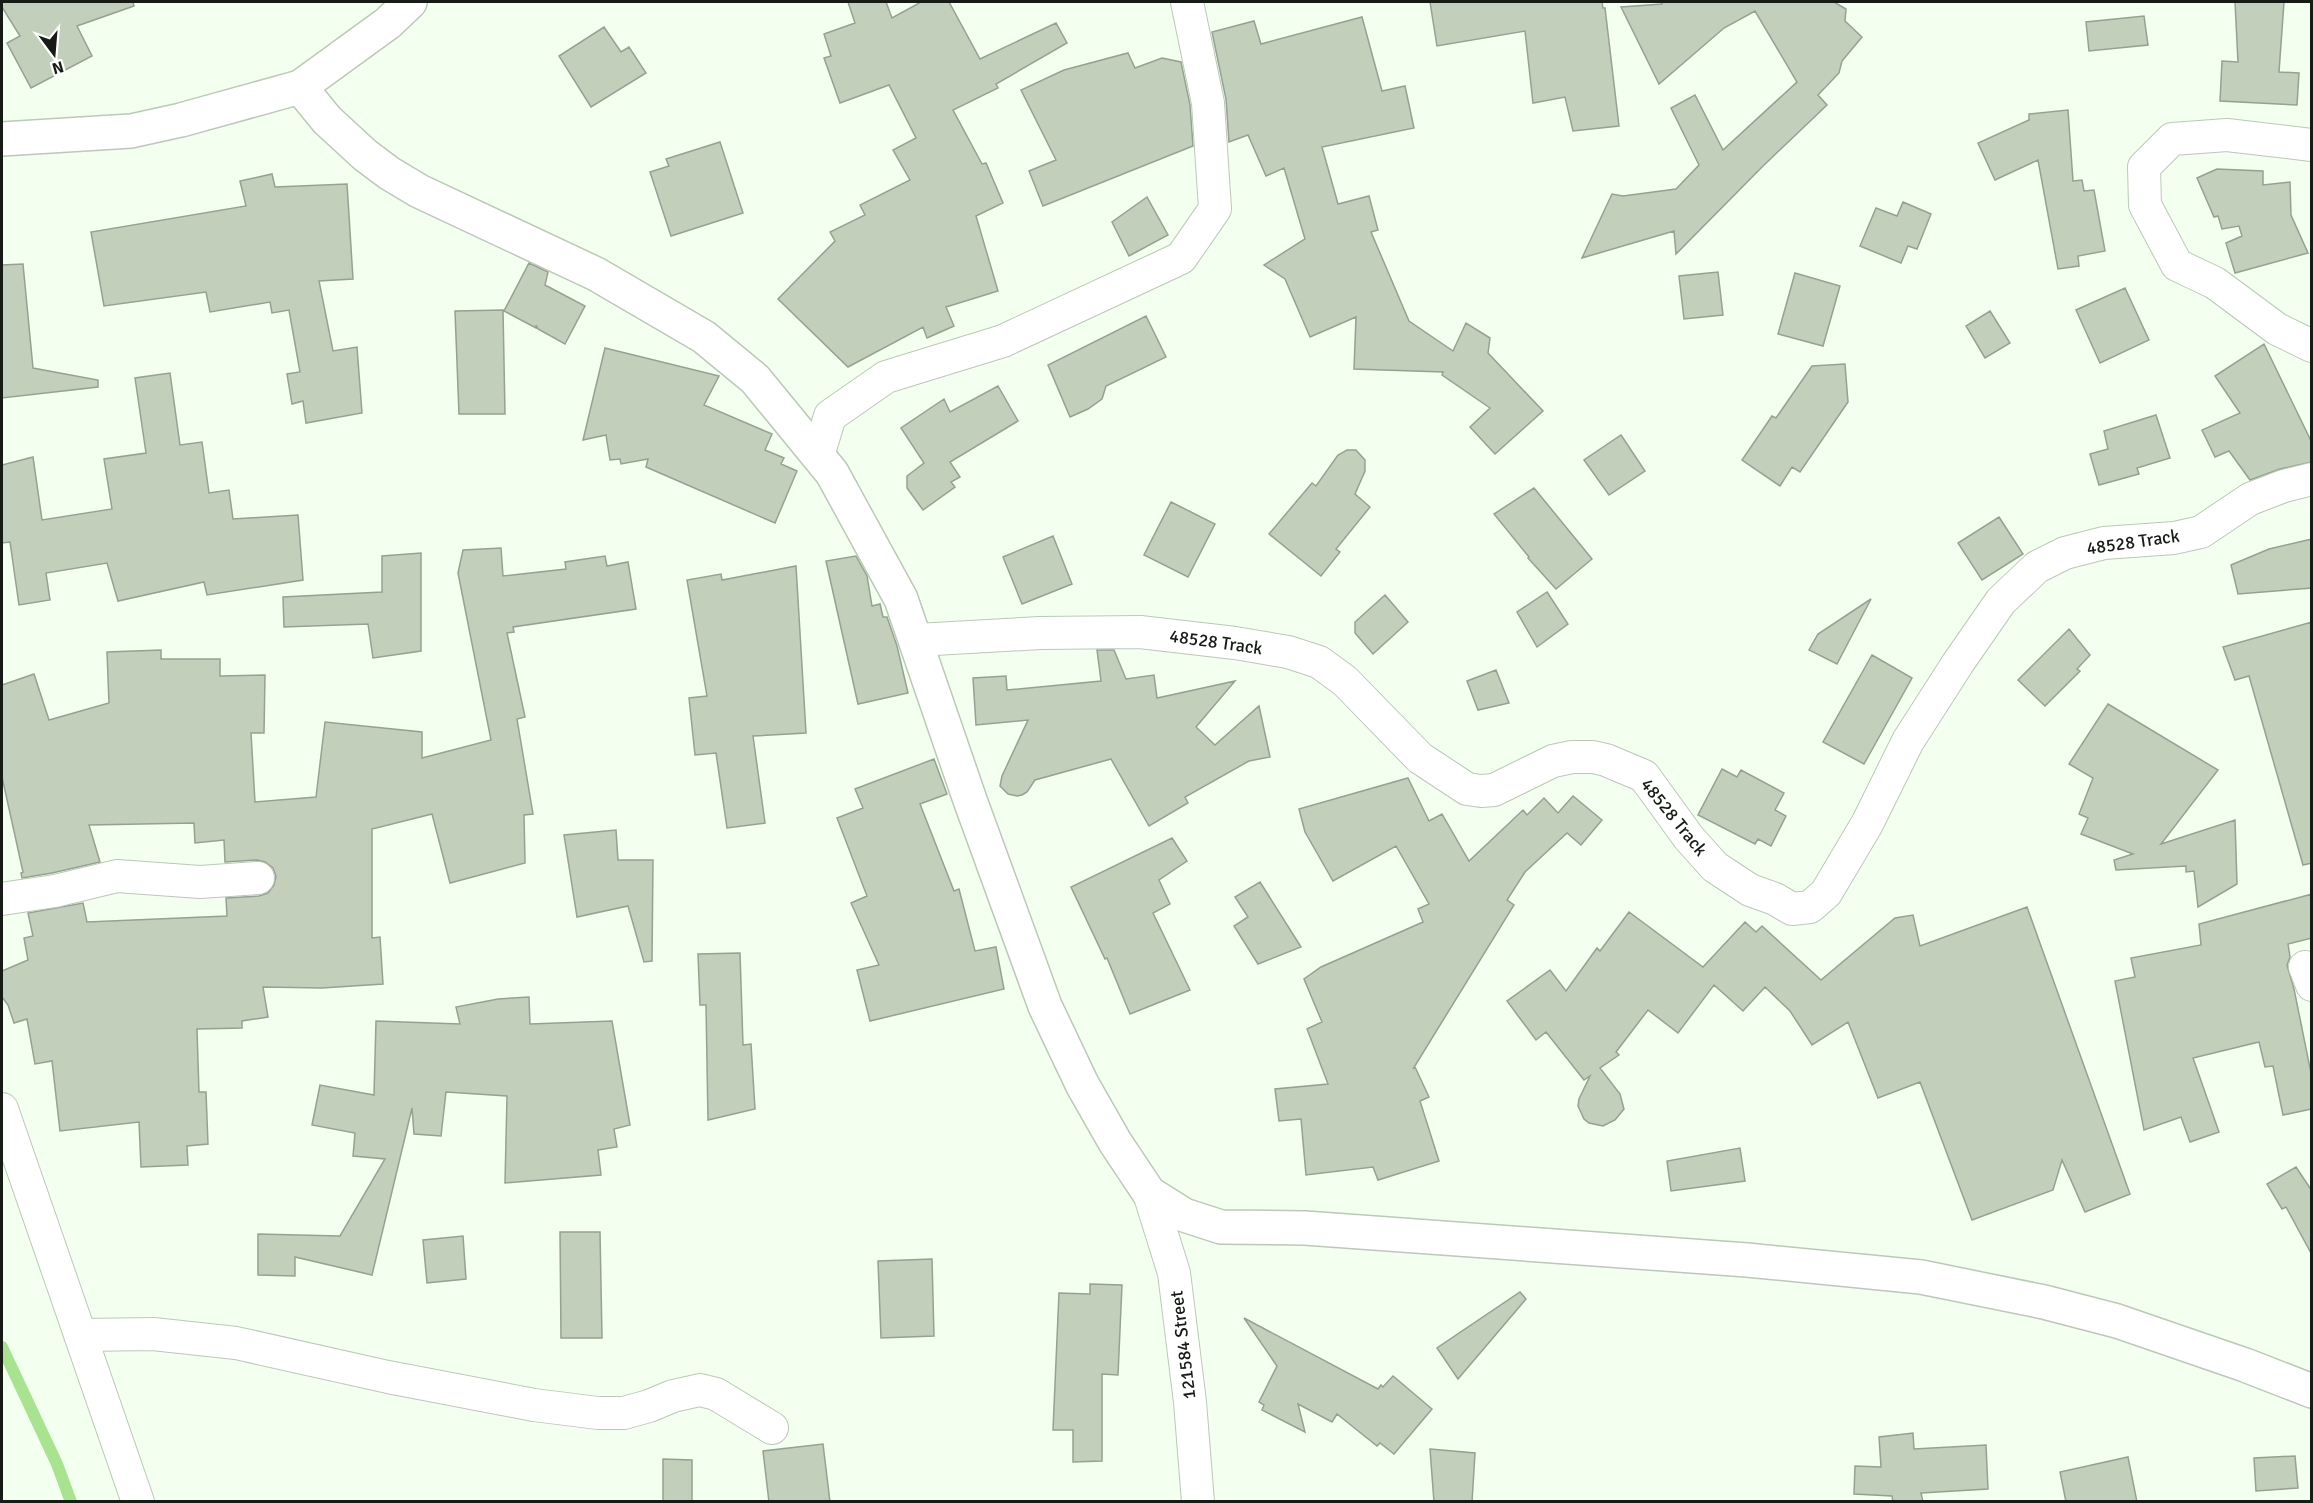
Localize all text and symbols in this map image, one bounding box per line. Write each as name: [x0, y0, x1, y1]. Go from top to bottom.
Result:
north arrow: [24, 24, 84, 84]
text: N: [50, 56, 66, 79]
street label: 48528 Track: [2085, 525, 2181, 559]
street label: 48528 Track: [1168, 625, 1264, 659]
street label: 48528 Track: [1636, 774, 1712, 860]
street label: 121584 Street: [1165, 1289, 1201, 1401]

